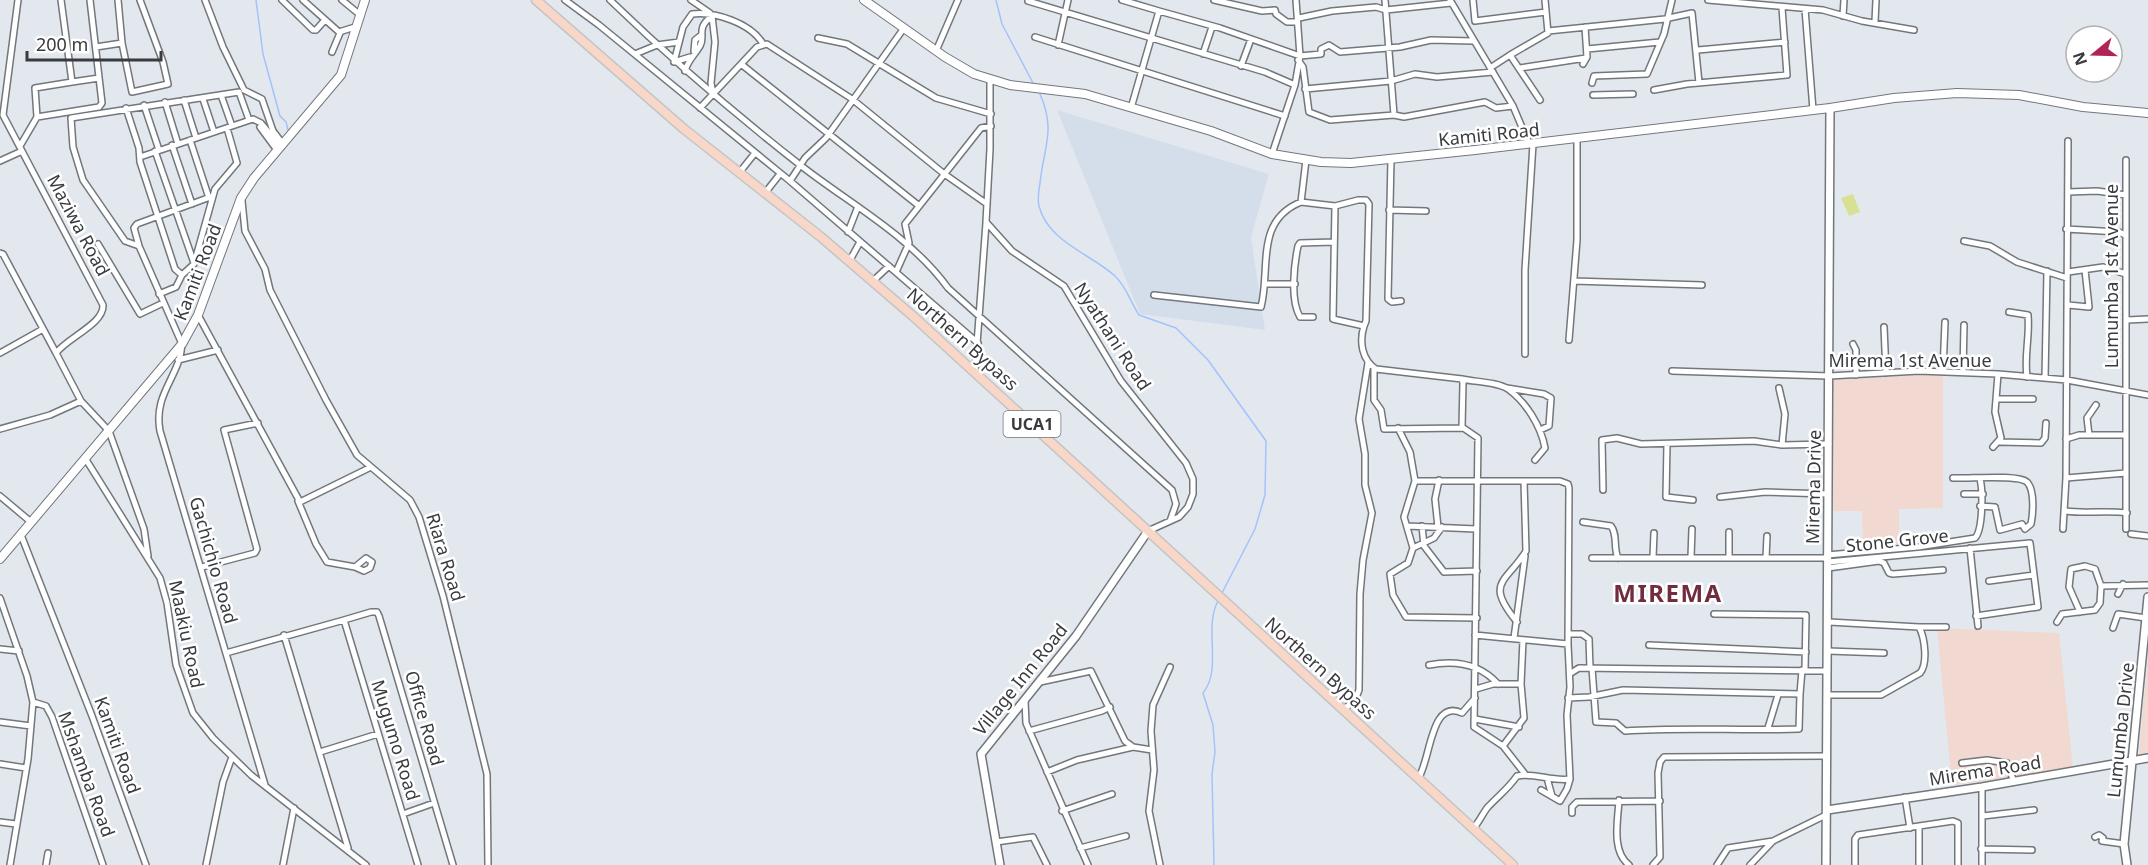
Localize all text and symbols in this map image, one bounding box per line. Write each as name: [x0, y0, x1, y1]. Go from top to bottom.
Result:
scale bar: [27, 24, 160, 62]
north arrow: [2064, 24, 2124, 84]
text: 200 m: [36, 32, 88, 56]
text: N: [2067, 49, 2092, 69]
street label: Kamiti Road: [1437, 117, 1541, 151]
street label: Maziwa Road: [42, 170, 116, 280]
street label: Lumumba 1st Avenue: [2099, 184, 2123, 368]
street label: Kamiti Road: [168, 220, 226, 324]
street label: Nyathani Road: [1069, 277, 1157, 395]
street label: Northern Bypass: [902, 282, 1024, 396]
street label: Mirema 1st Avenue: [1828, 348, 1992, 372]
road number: UCA1: [1004, 411, 1060, 437]
street label: Mirema Drive: [1800, 430, 1826, 544]
street label: Gachichio Road: [184, 494, 244, 626]
street label: Riara Road: [421, 510, 471, 604]
street label: Stone Grove: [1844, 523, 1950, 557]
district label: MIREMA: [1613, 576, 1723, 609]
street label: Maakiu Road: [164, 578, 210, 690]
street label: Northern Bypass: [1260, 611, 1382, 725]
street label: Village Inn Road: [968, 618, 1072, 740]
street label: Lumumba Drive: [2101, 661, 2139, 799]
street label: Office Road: [400, 668, 450, 768]
street label: Mugumo Road: [366, 677, 426, 803]
street label: Kamiti Road: [89, 693, 147, 797]
street label: Mshamba Road: [53, 708, 121, 840]
street label: Mirema Road: [1927, 749, 2043, 791]

